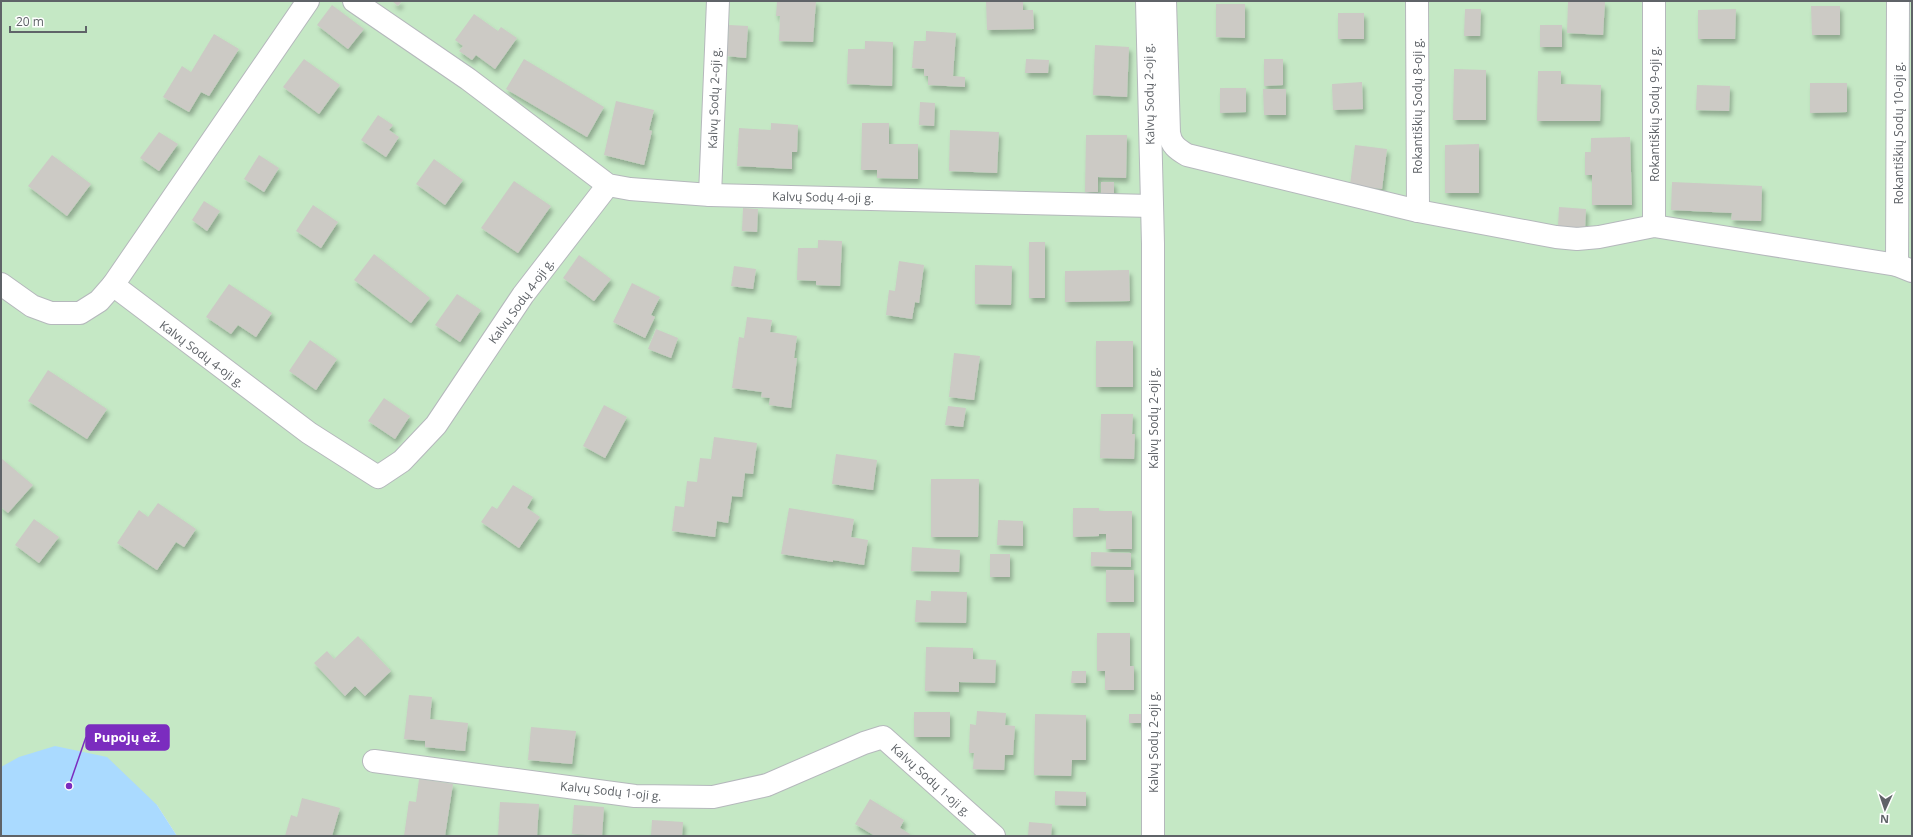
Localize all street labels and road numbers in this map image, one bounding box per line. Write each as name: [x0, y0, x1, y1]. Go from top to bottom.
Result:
street label: Rokantiškių Sodų 8-oji g.: [1409, 38, 1426, 174]
street label: Kalvų Sodų 2-oji g.: [1140, 43, 1158, 145]
street label: Rokantiškių Sodų 9-oji g.: [1646, 46, 1663, 182]
street label: Kalvų Sodų 2-oji g.: [704, 47, 724, 149]
street label: Rokantiškių Sodų 10-oji g.: [1890, 61, 1907, 205]
street label: Kalvų Sodų 4-oji g.: [772, 188, 874, 206]
street label: Kalvų Sodų 4-oji g.: [484, 255, 558, 347]
street label: Kalvų Sodų 4-oji g.: [156, 317, 248, 391]
street label: Kalvų Sodų 2-oji g.: [1145, 367, 1162, 469]
street label: Kalvų Sodų 2-oji g.: [1145, 691, 1162, 793]
street label: Kalvų Sodų 1-oji g.: [887, 740, 975, 820]
street label: Kalvų Sodų 1-oji g.: [559, 777, 663, 805]

